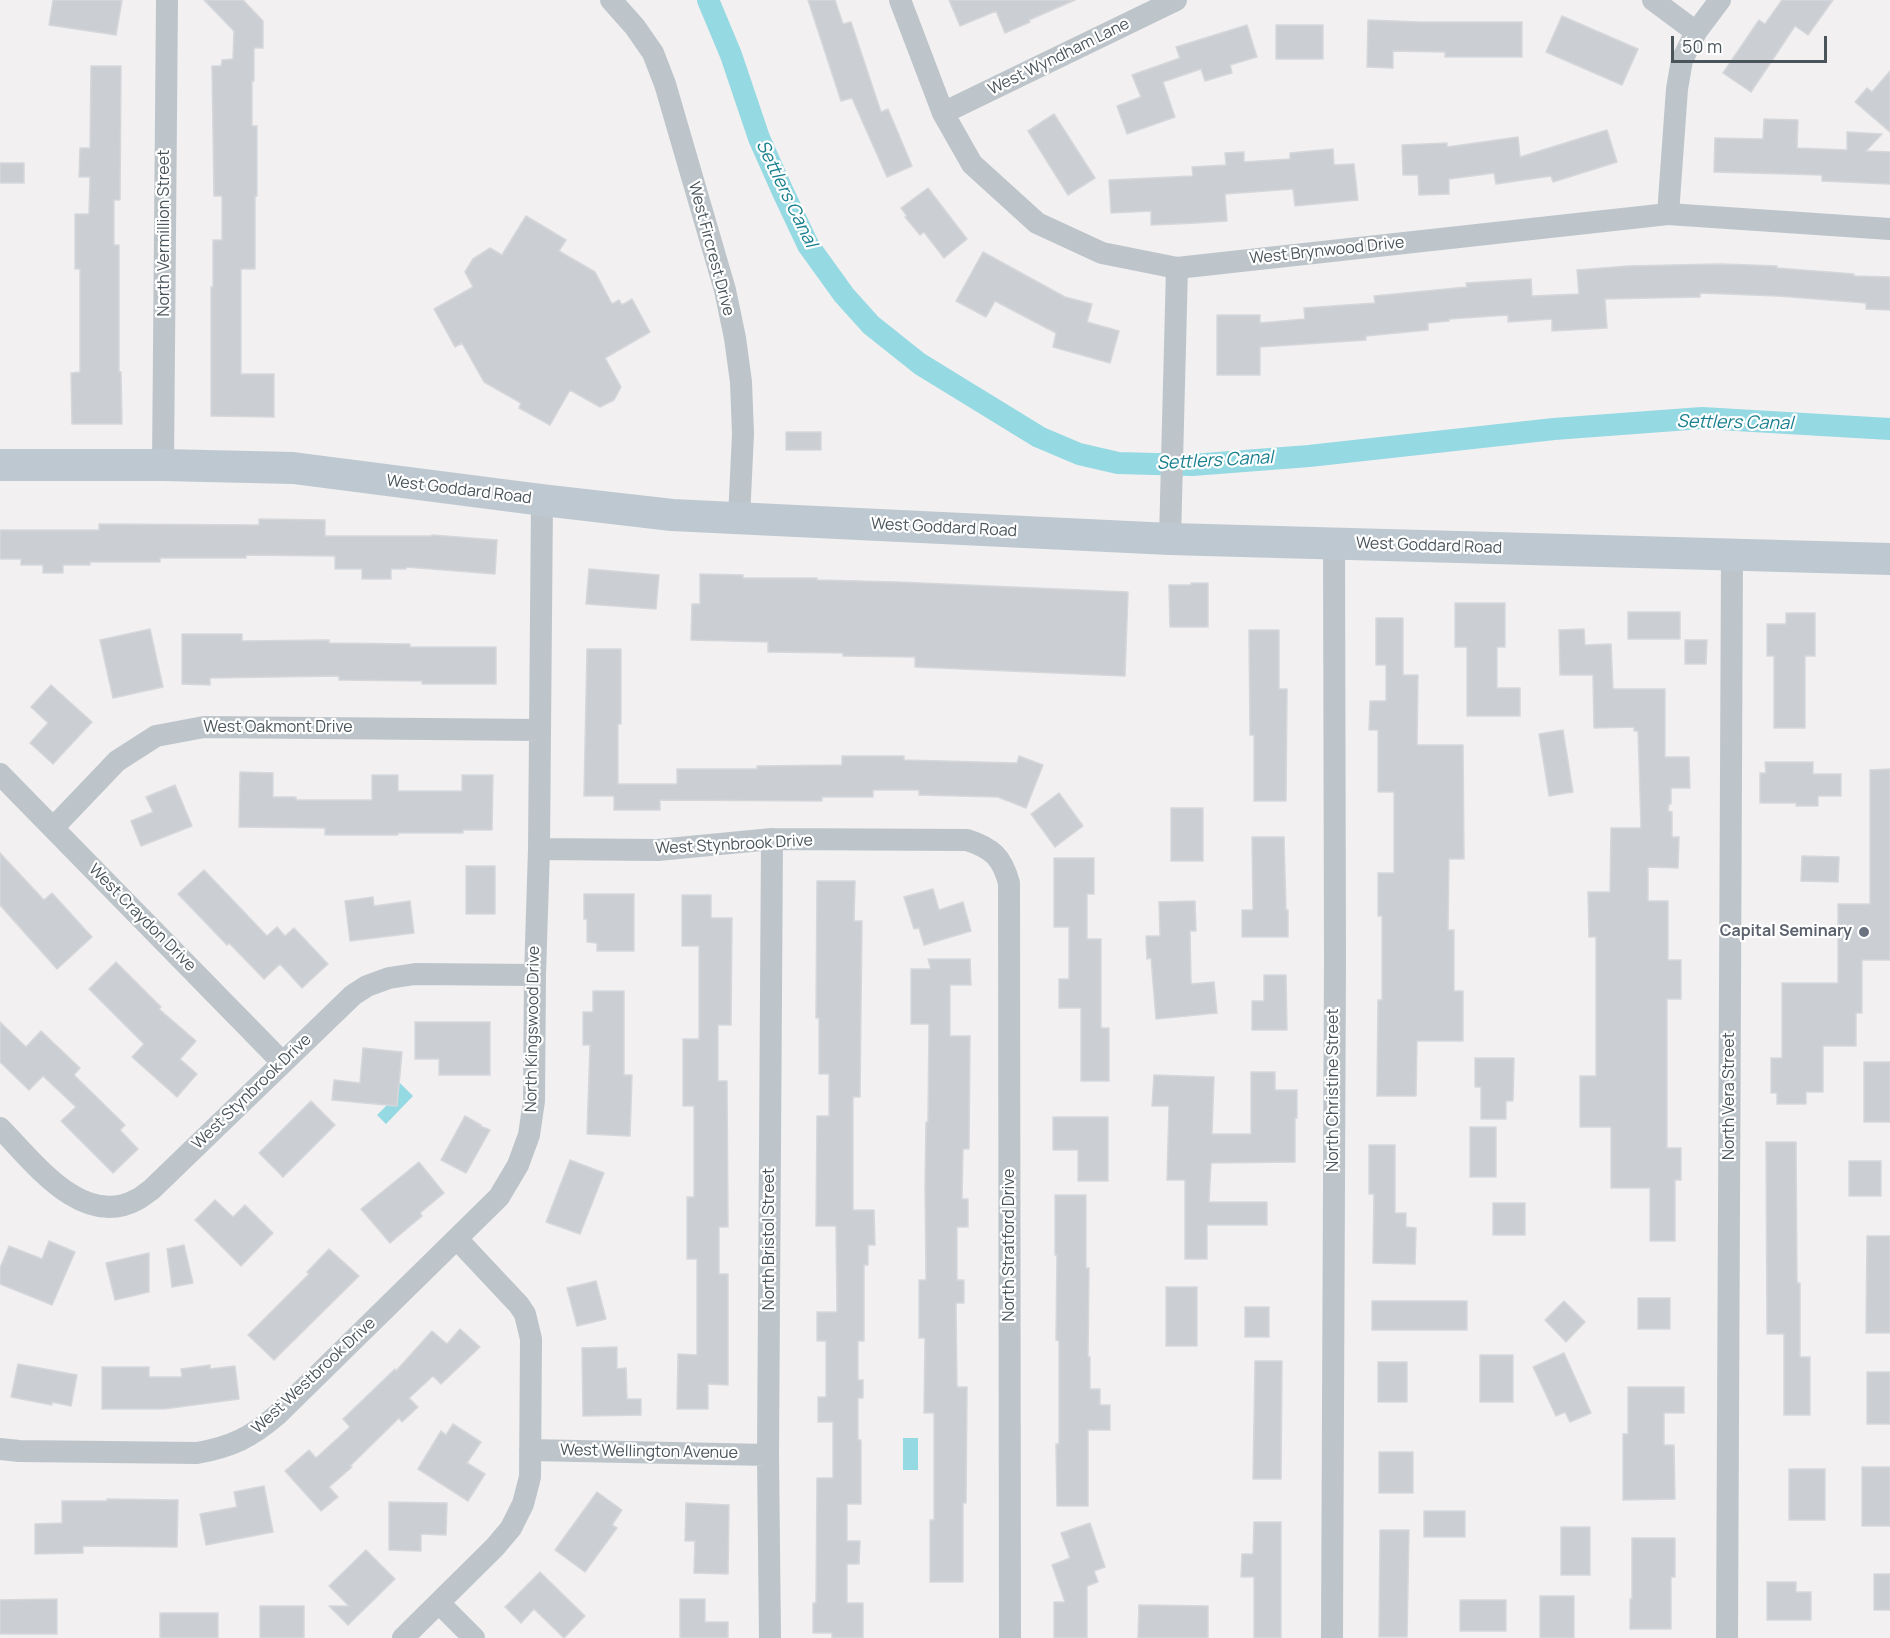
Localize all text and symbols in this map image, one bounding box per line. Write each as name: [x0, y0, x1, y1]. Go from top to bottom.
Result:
street label: West Wyndham Lane: [985, 14, 1133, 100]
scale bar: [1674, 24, 1830, 62]
text: 50 m: [1682, 34, 1722, 58]
water label: Settlers Canal: [751, 137, 821, 251]
street label: North Vermillion Street: [155, 150, 175, 316]
street label: West Fircrest Drive: [684, 180, 738, 318]
street label: West Brynwood Drive: [1249, 233, 1405, 269]
water label: Settlers Canal: [1677, 411, 1793, 435]
water label: Settlers Canal: [1156, 447, 1274, 475]
street label: West Goddard Road: [385, 472, 533, 508]
street label: West Goddard Road: [871, 515, 1017, 541]
street label: West Goddard Road: [1356, 534, 1502, 558]
street label: West Oakmont Drive: [203, 718, 353, 738]
street label: West Stynbrook Drive: [655, 831, 813, 859]
street label: West Craydon Drive: [84, 860, 200, 976]
place label: Capital Seminary: [1720, 922, 1852, 942]
marker: Capital Seminary: [1857, 925, 1871, 939]
street label: North Kingswood Drive: [522, 946, 544, 1112]
street label: North Christine Street: [1324, 1008, 1344, 1172]
street label: West Stynbrook Drive: [189, 1030, 315, 1154]
street label: North Vera Street: [1720, 1032, 1740, 1160]
street label: North Bristol Street: [760, 1168, 780, 1310]
street label: North Stratford Drive: [1000, 1169, 1020, 1321]
street label: West Westbrook Drive: [248, 1314, 380, 1438]
street label: West Wellington Avenue: [560, 1441, 738, 1463]

